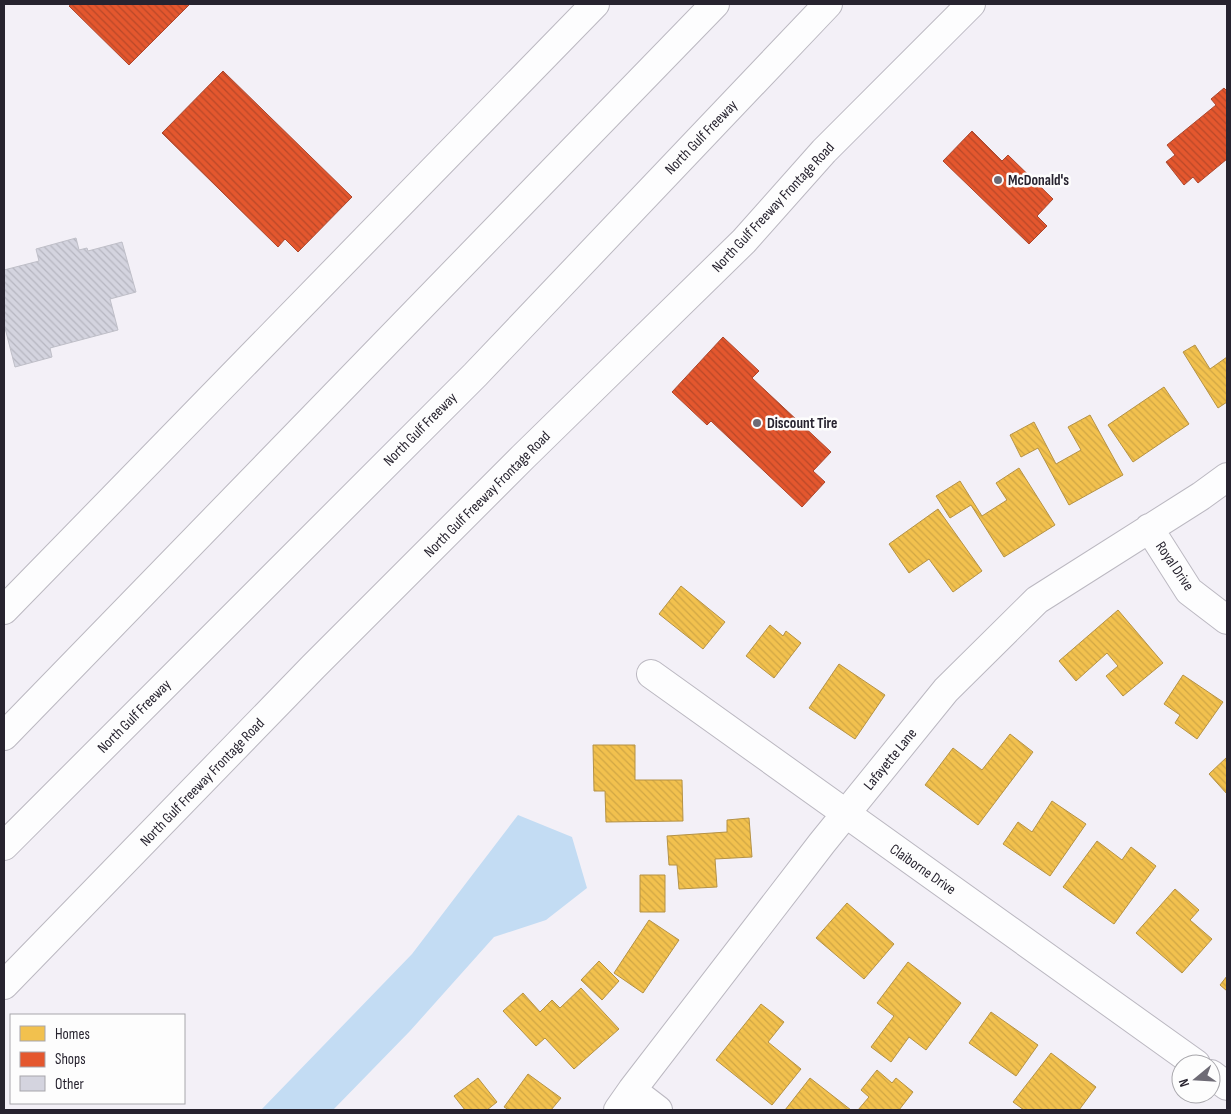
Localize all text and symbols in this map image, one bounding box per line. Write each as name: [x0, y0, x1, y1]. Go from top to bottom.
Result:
street label: North Gulf Freeway: [661, 96, 742, 179]
street label: North Gulf Freeway Frontage Road: [708, 138, 839, 276]
place label: McDonald's: [1008, 171, 1069, 190]
marker: McDonald's: [992, 174, 1004, 186]
street label: North Gulf Freeway: [380, 388, 461, 470]
place label: Discount Tire: [767, 414, 837, 433]
marker: Discount Tire: [751, 417, 763, 429]
street label: North Gulf Freeway Frontage Road: [420, 427, 555, 562]
street label: Royal Drive: [1151, 538, 1198, 595]
street label: North Gulf Freeway: [94, 675, 175, 757]
street label: North Gulf Freeway Frontage Road: [136, 714, 269, 850]
street label: Lafayette Lane: [860, 725, 921, 794]
street label: Claiborne Drive: [886, 840, 959, 899]
legend: [10, 1014, 185, 1104]
text: Homes: [55, 1025, 90, 1044]
text: Shops: [55, 1050, 86, 1069]
north arrow: [1171, 1054, 1221, 1104]
text: Other: [55, 1075, 84, 1094]
text: N: [1175, 1077, 1193, 1089]

